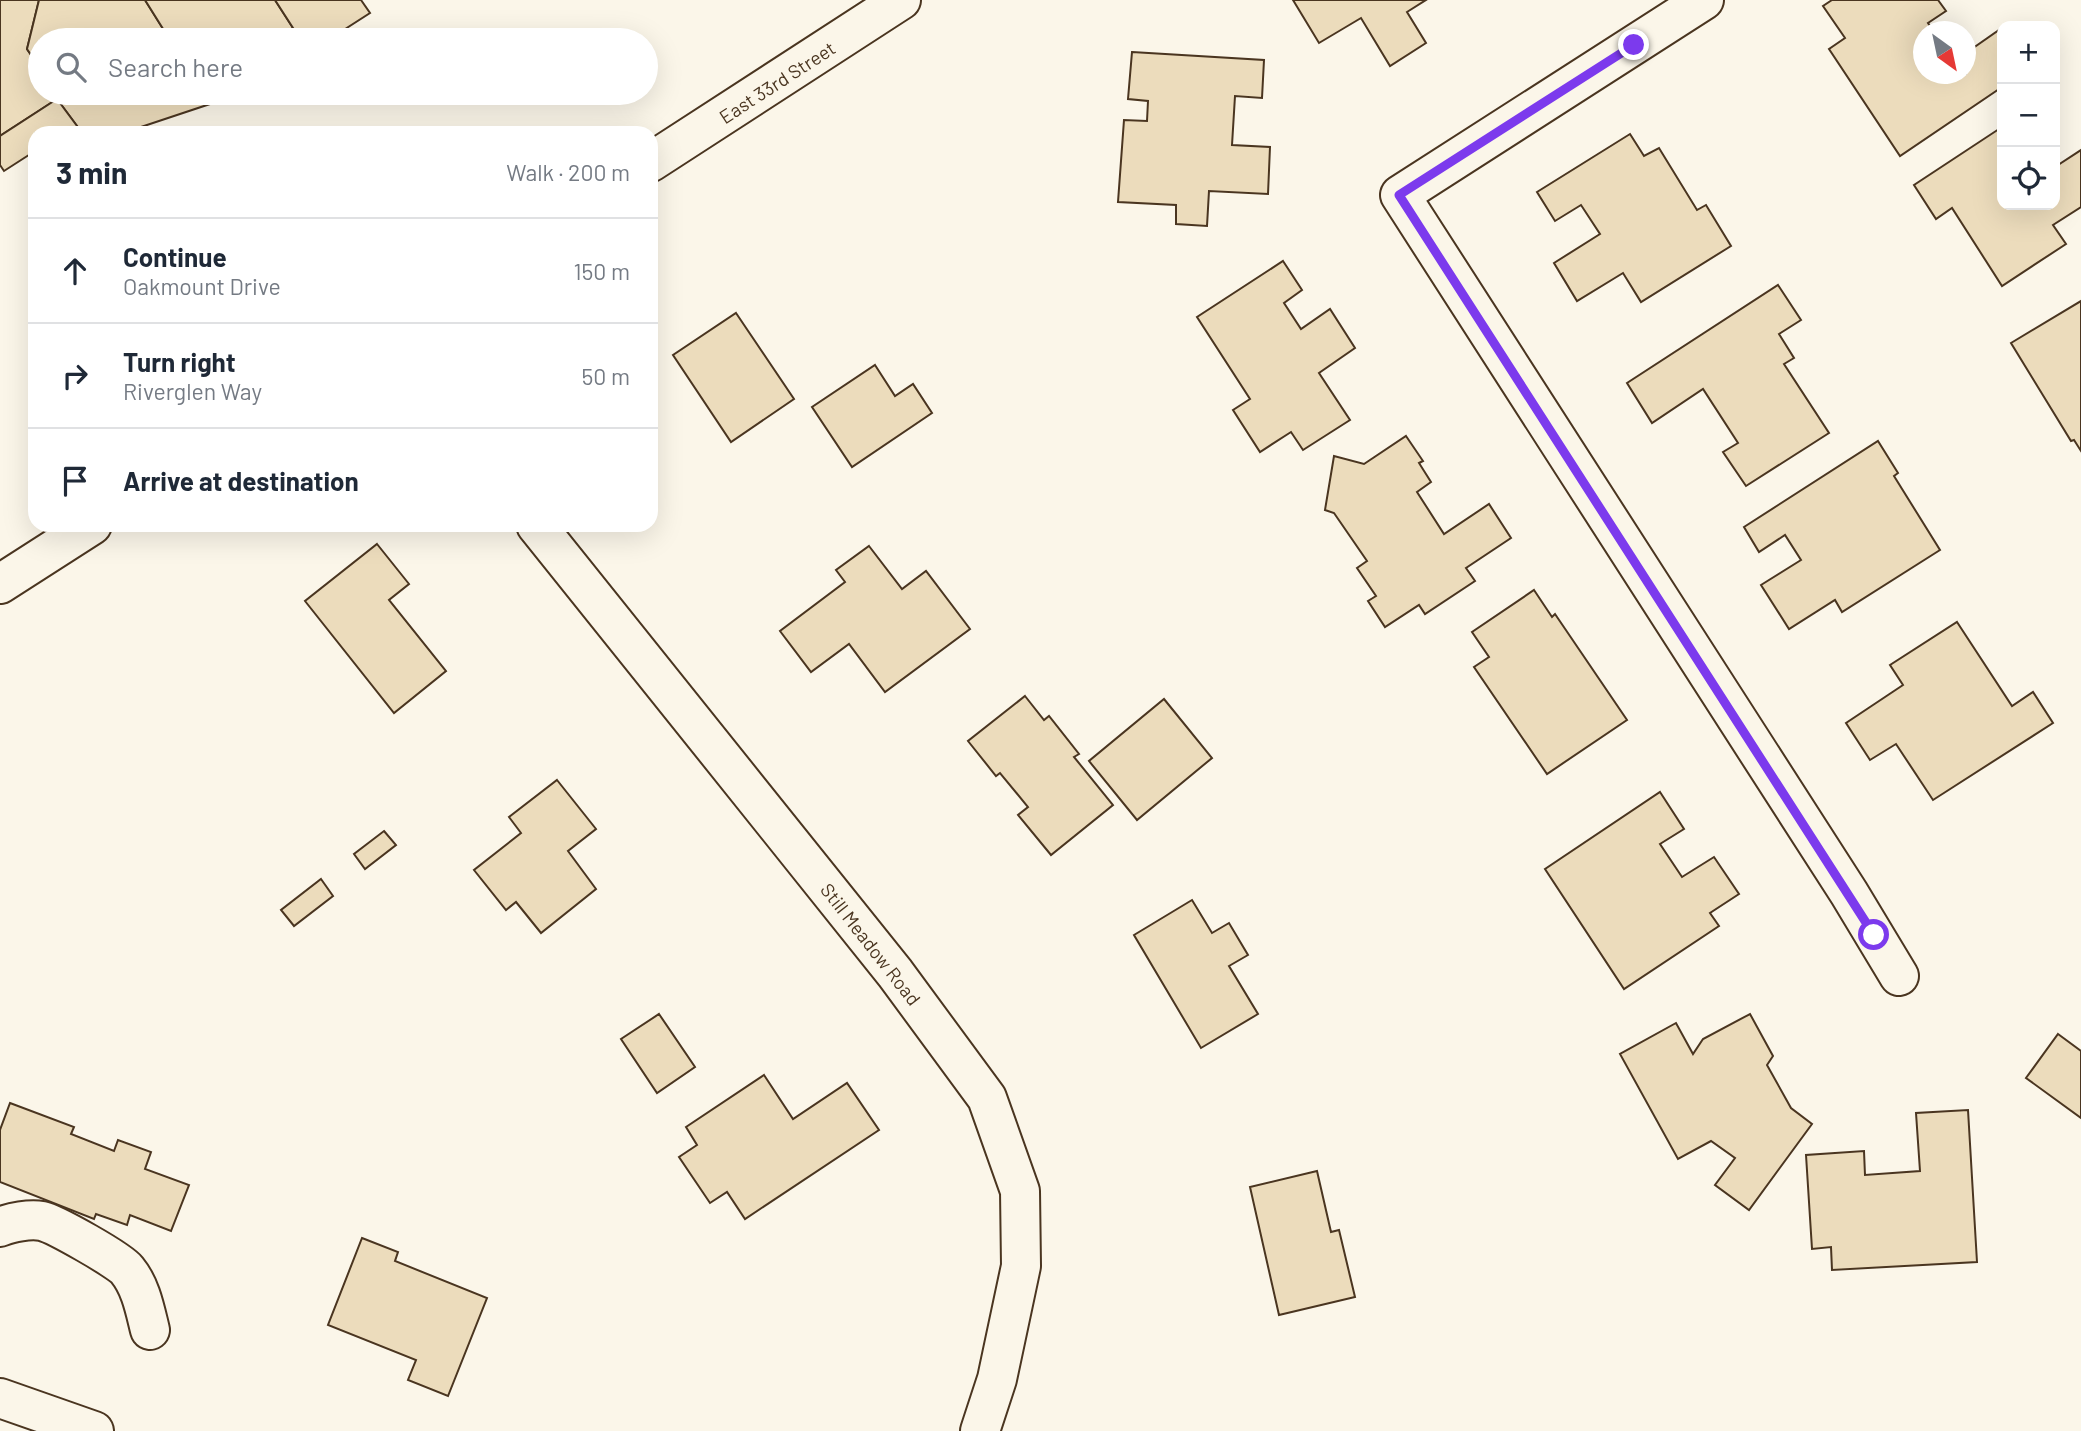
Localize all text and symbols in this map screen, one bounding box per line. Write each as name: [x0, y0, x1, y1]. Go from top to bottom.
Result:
north arrow: [1913, 21, 1976, 84]
map controls: [1997, 21, 2060, 210]
button: +: [1997, 21, 2060, 84]
search box: [28, 28, 658, 105]
route end: [1618, 29, 1649, 60]
street label: East 33rd Street: [715, 36, 839, 128]
icon: search: [52, 48, 90, 86]
text: Search here: [108, 51, 243, 82]
button: −: [1997, 84, 2060, 147]
button: locate: [1997, 147, 2060, 210]
text: 3 min: [56, 154, 127, 190]
text: Walk · 200 m: [506, 158, 630, 186]
text: Continue: [123, 241, 227, 272]
icon: ahead: [56, 252, 94, 290]
text: 150 m: [574, 257, 630, 285]
text: Oakmount Drive: [123, 272, 281, 300]
text: Turn right: [123, 346, 236, 377]
icon: right: [56, 357, 94, 395]
text: 50 m: [582, 362, 630, 390]
text: Riverglen Way: [123, 377, 262, 405]
icon: arrive: [56, 462, 94, 500]
text: Arrive at destination: [123, 465, 359, 496]
street label: Still Meadow Road: [816, 878, 926, 1010]
route start: [1858, 919, 1889, 950]

